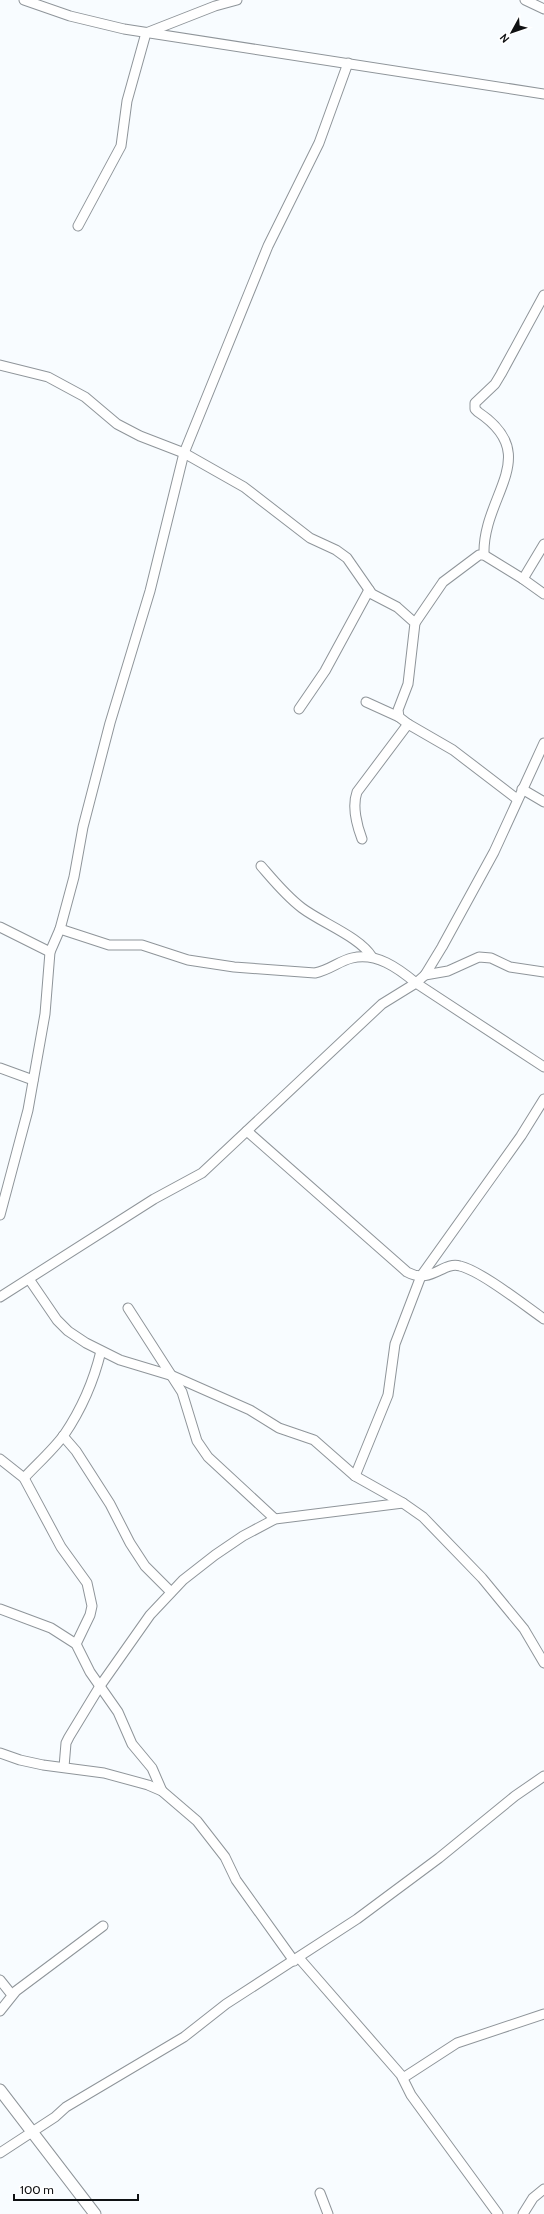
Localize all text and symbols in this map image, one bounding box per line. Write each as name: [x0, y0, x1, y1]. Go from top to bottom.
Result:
north arrow: [492, 12, 532, 52]
text: N: [496, 31, 512, 46]
scale bar: [14, 2176, 138, 2202]
text: 100 m: [20, 2182, 54, 2197]

